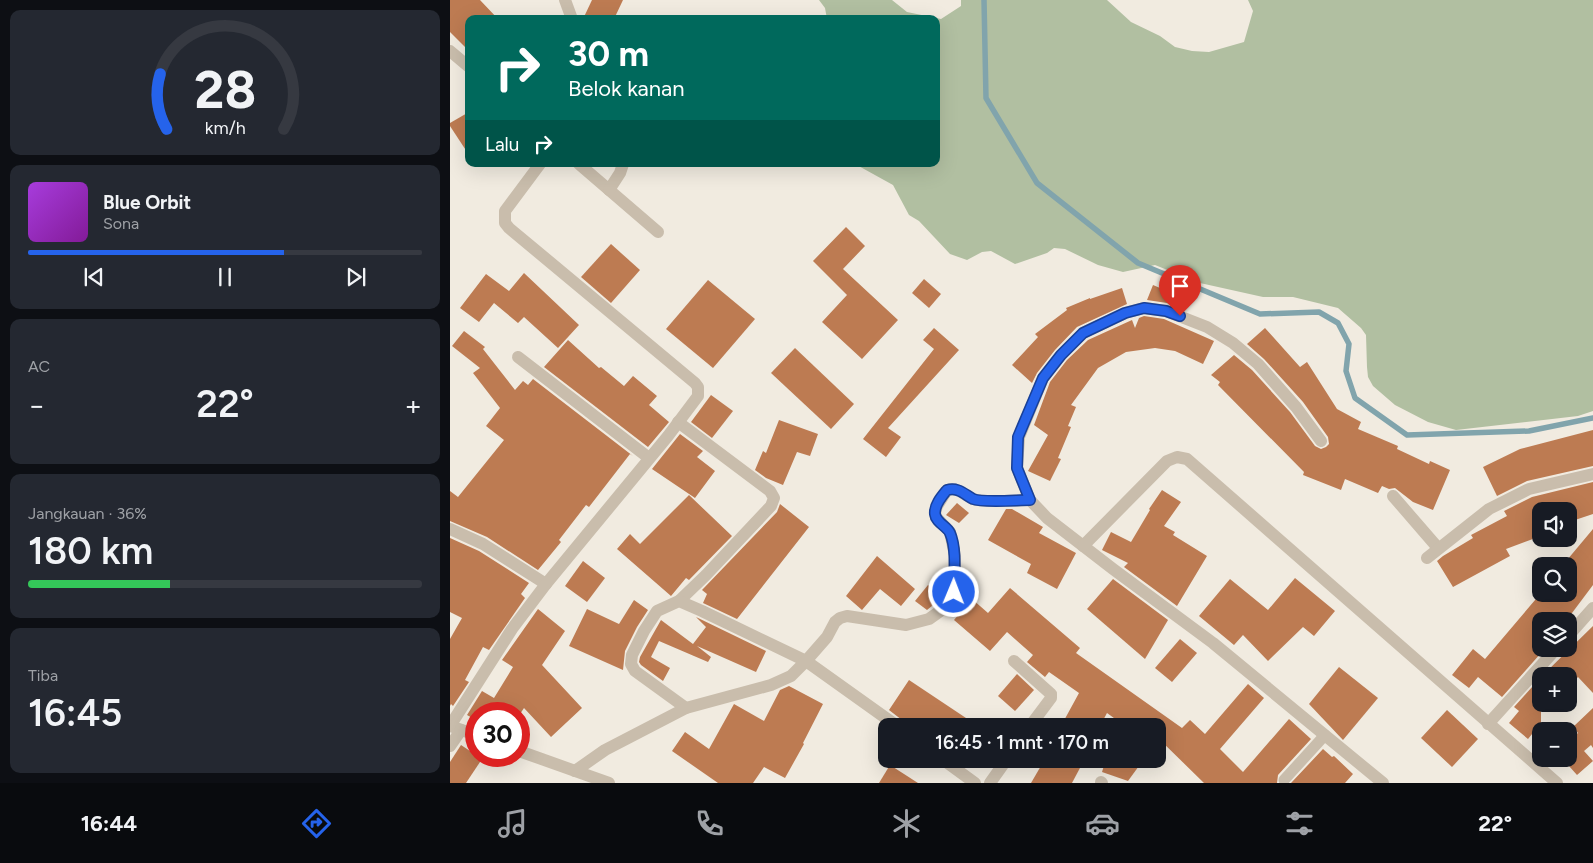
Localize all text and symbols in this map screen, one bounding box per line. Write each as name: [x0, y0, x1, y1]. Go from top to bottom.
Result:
text: 30 m: [568, 33, 649, 75]
icon: right: [485, 35, 550, 100]
text: 28: [194, 59, 256, 121]
text: Belok kanan: [568, 75, 685, 102]
text: km/h: [205, 117, 245, 138]
icon: right: [529, 130, 557, 158]
text: Lalu: [485, 133, 519, 156]
text: Blue Orbit: [103, 191, 191, 214]
text: Sona: [103, 214, 139, 233]
icon: previous: [80, 263, 108, 291]
icon: pause: [211, 263, 239, 291]
icon: next: [342, 263, 370, 291]
pin: [1159, 265, 1201, 316]
icon: arrive: [1166, 272, 1194, 300]
text: AC: [28, 357, 50, 376]
text: 22°: [196, 381, 254, 427]
text: −: [28, 388, 45, 422]
text: +: [405, 388, 422, 422]
map controls: [1532, 502, 1577, 767]
button: sound: [1532, 502, 1577, 547]
text: Jangkauan · 36%: [28, 504, 147, 523]
text: 180 km: [28, 528, 153, 574]
button: search: [1532, 557, 1577, 602]
position arrow: [927, 565, 979, 617]
button: layers: [1532, 612, 1577, 657]
text: Tiba: [28, 666, 58, 685]
button: +: [1532, 667, 1577, 712]
text: 16:45: [28, 690, 122, 736]
speed limit sign: 30: [465, 702, 530, 767]
button: −: [1532, 722, 1577, 767]
text: 16:45 · 1 mnt · 170 m: [935, 731, 1109, 754]
icon: directions: [299, 806, 334, 841]
icon: music: [495, 806, 530, 841]
icon: phone: [692, 806, 727, 841]
icon: climate: [889, 806, 924, 841]
icon: car: [1085, 806, 1120, 841]
icon: filters: [1282, 806, 1317, 841]
text: 16:44: [81, 810, 137, 837]
text: 22°: [1478, 810, 1512, 837]

